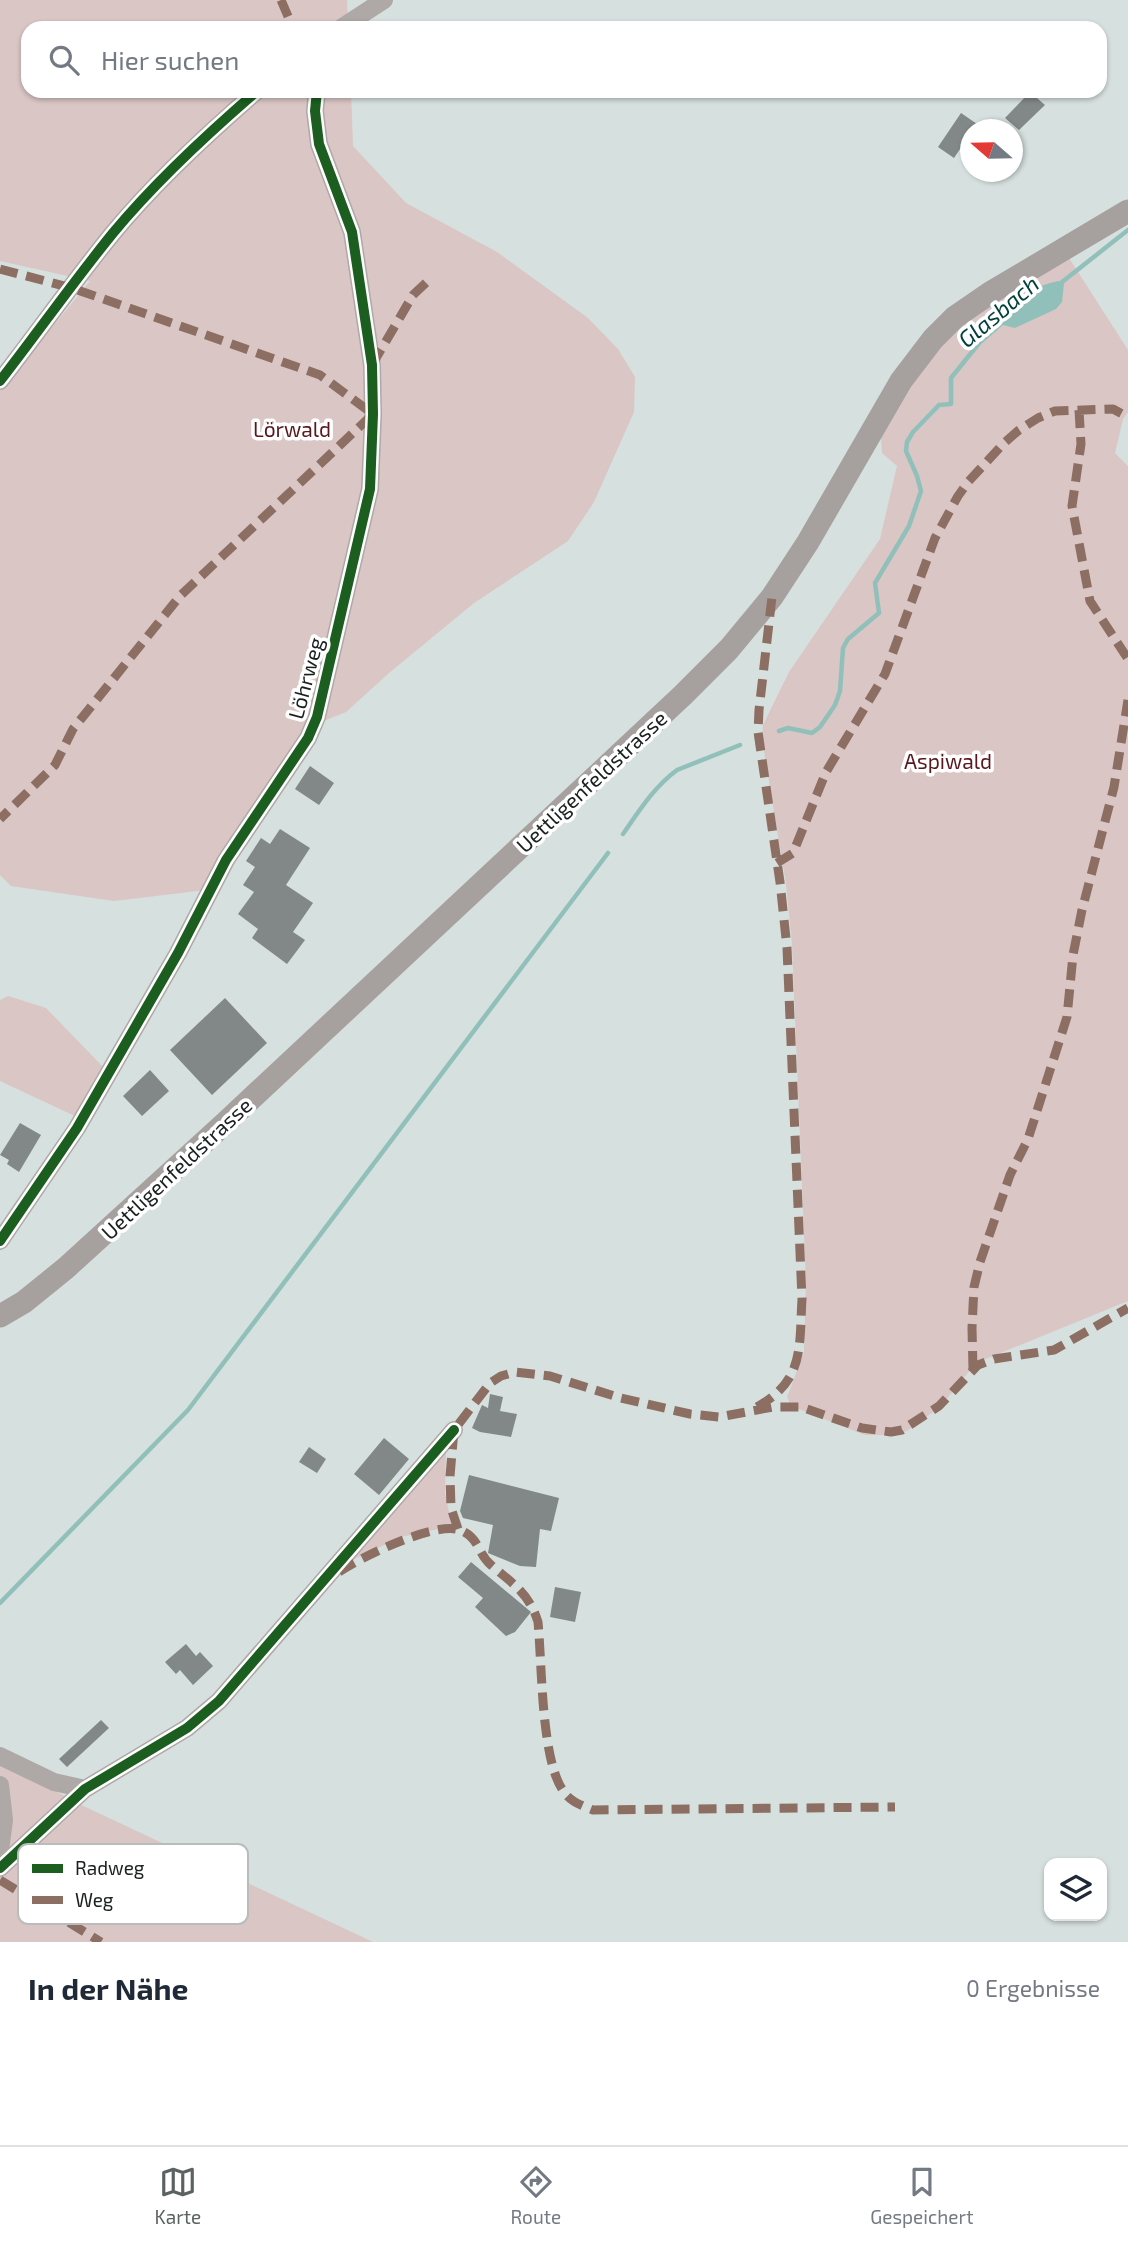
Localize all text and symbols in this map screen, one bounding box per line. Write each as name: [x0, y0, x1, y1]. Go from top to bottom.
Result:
search box: [21, 21, 1107, 98]
icon: search: [45, 41, 83, 79]
text: Hier suchen: [101, 44, 239, 75]
north arrow: [960, 119, 1023, 182]
water label: Glasbach: [952, 269, 1044, 353]
park label: Lörwald: [253, 416, 331, 441]
street label: Löhrweg: [282, 634, 328, 722]
street label: Uettligenfeldstrasse: [511, 705, 671, 857]
park label: Aspiwald: [904, 748, 992, 773]
street label: Uettligenfeldstrasse: [96, 1092, 256, 1244]
legend: [18, 1844, 248, 1924]
text: Radweg: [75, 1856, 145, 1879]
map controls: [1044, 1858, 1107, 1921]
button: layers: [1044, 1858, 1107, 1921]
text: Weg: [75, 1888, 114, 1911]
text: In der Nähe: [28, 1970, 189, 2006]
text: 0 Ergebnisse: [966, 1974, 1100, 2002]
tab: Karte: [155, 2163, 201, 2228]
tab: Route: [510, 2163, 561, 2228]
tab: Gespeichert: [870, 2163, 973, 2228]

